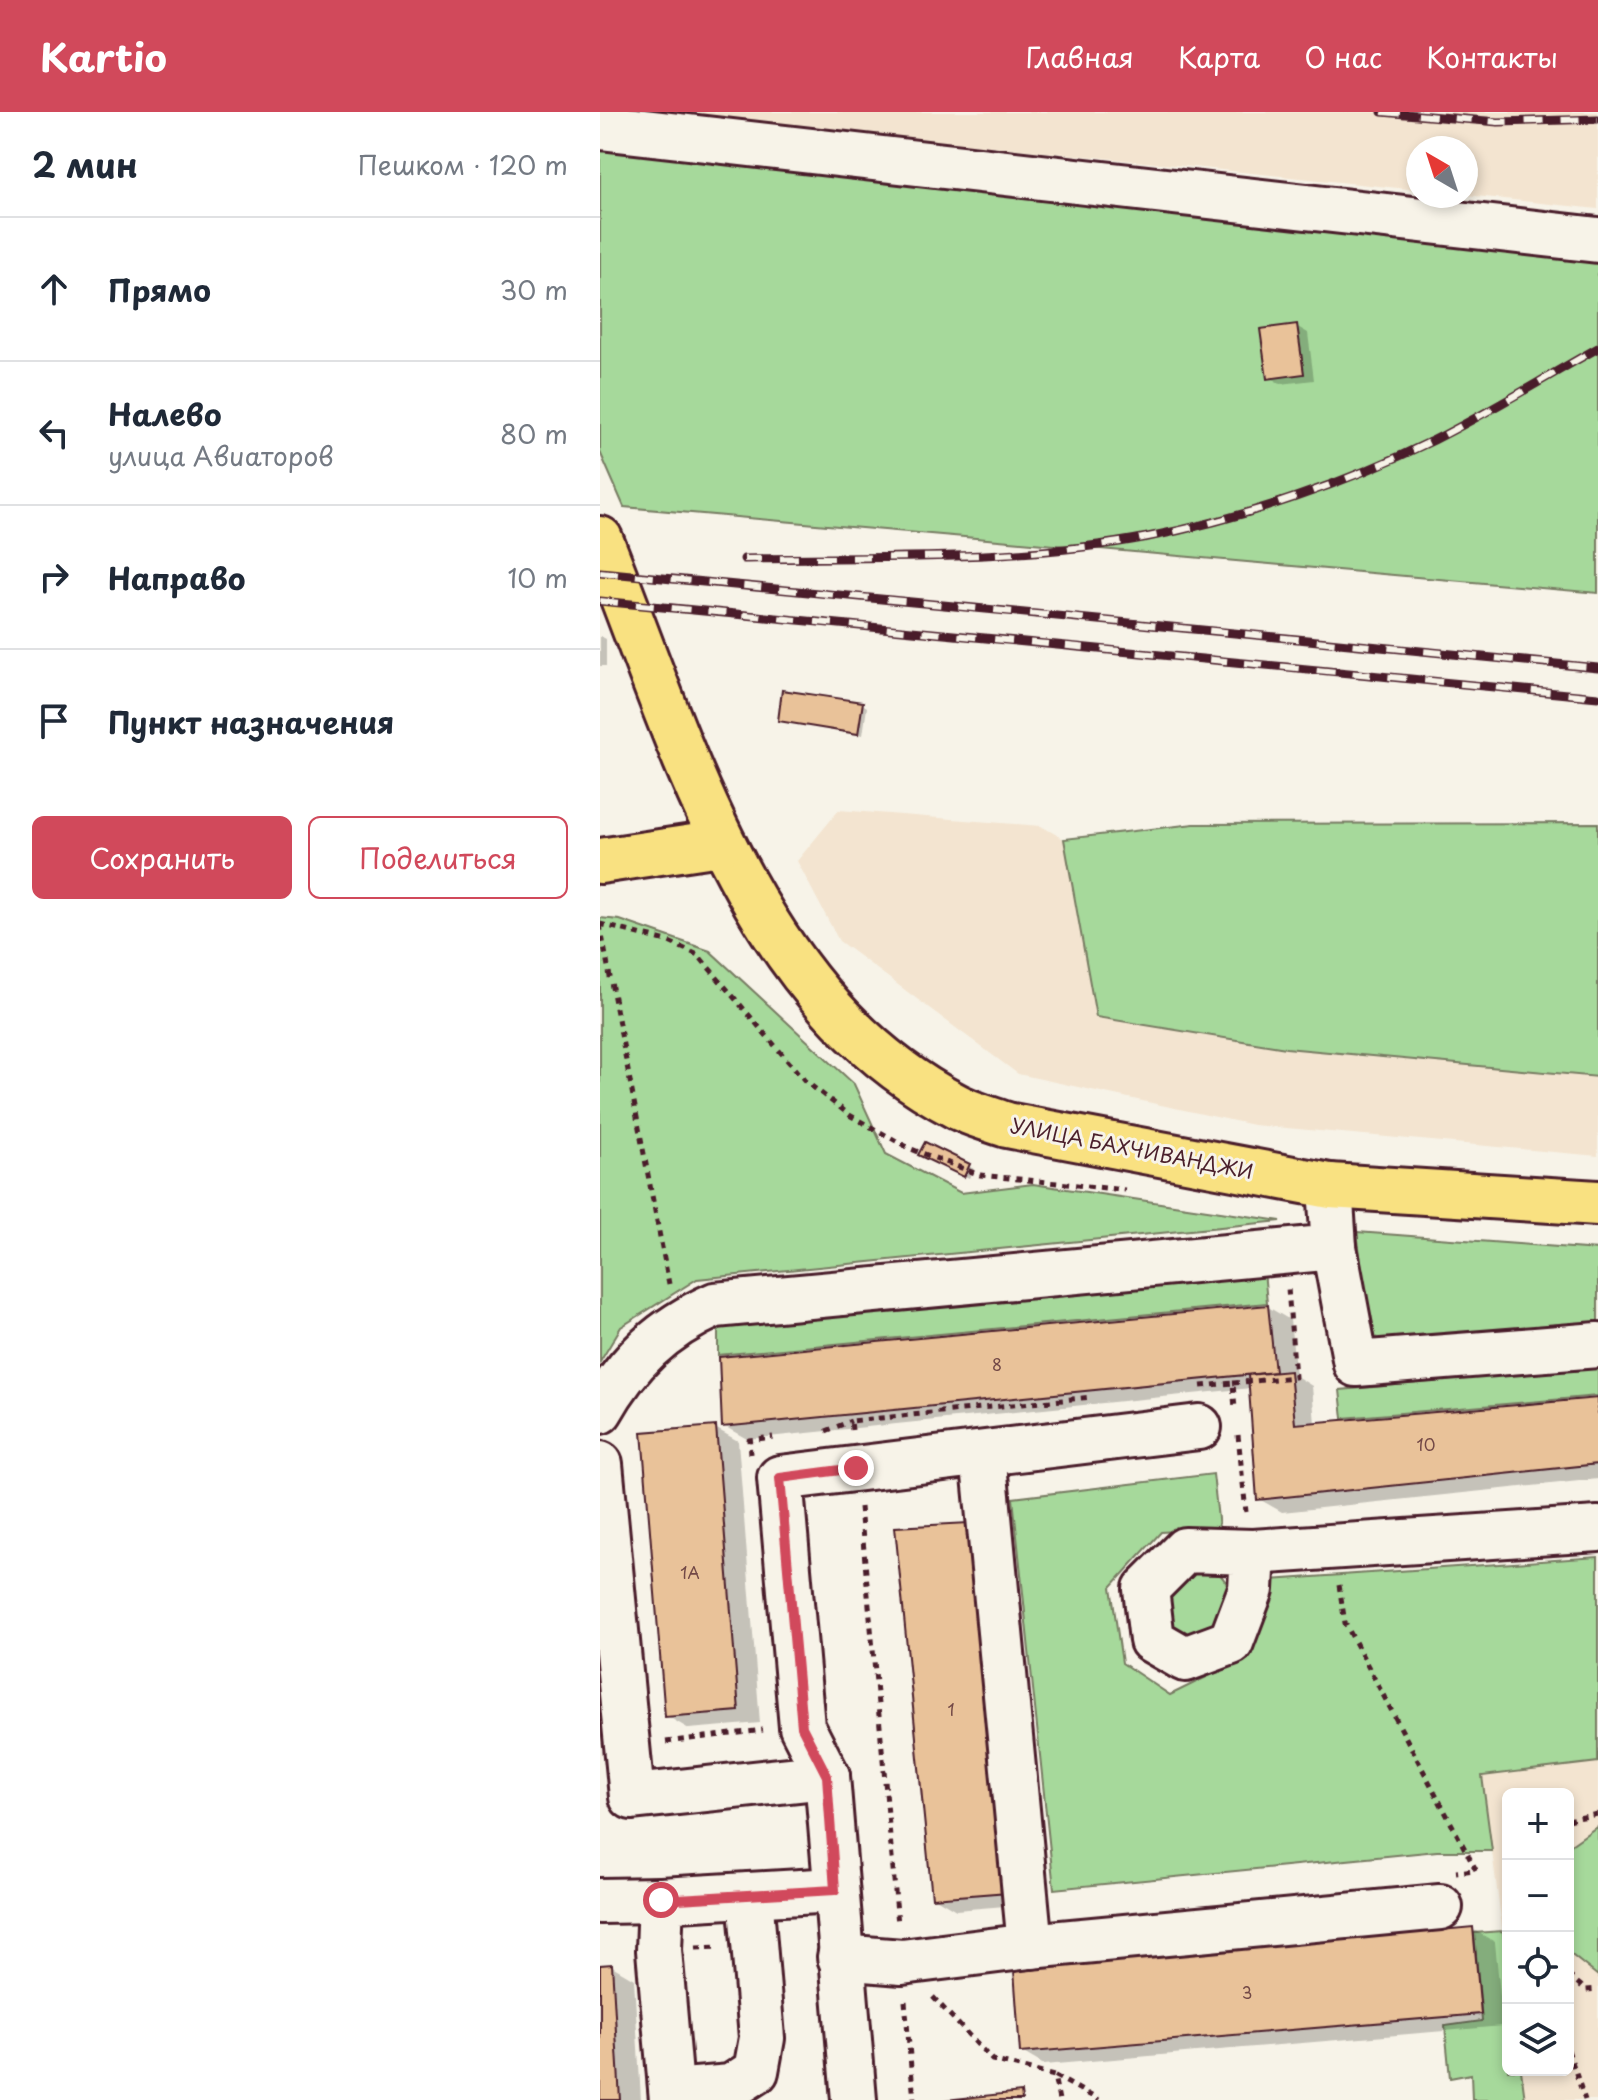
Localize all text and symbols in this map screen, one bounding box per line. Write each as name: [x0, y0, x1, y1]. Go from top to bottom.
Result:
text: Kartio: [40, 28, 167, 85]
text: Главная: [1026, 35, 1134, 78]
text: Карта: [1178, 35, 1260, 78]
text: О нас: [1304, 35, 1382, 78]
text: Контакты: [1426, 35, 1558, 78]
north arrow: [1406, 136, 1478, 208]
text: 2 мин: [32, 138, 138, 190]
text: Пешком · 120 m: [358, 145, 568, 184]
icon: ahead: [32, 267, 76, 311]
text: Прямо: [108, 267, 211, 312]
text: 30 m: [500, 270, 568, 309]
text: Налево: [108, 391, 222, 436]
icon: left: [32, 411, 76, 455]
text: 80 m: [500, 414, 568, 453]
text: улица Авиаторов: [108, 436, 334, 475]
icon: right: [32, 555, 76, 599]
text: Направо: [108, 555, 246, 600]
text: 10 m: [507, 558, 568, 597]
icon: arrive: [32, 699, 76, 743]
text: Пункт назначения: [108, 699, 394, 744]
button: Сохранить: [32, 816, 292, 899]
button: Поделиться: [308, 816, 568, 899]
street label: УЛИЦА БАХЧИВАНДЖИ: [1008, 1110, 1256, 1186]
house number: 8: [992, 1352, 1002, 1376]
house number: 10: [1417, 1432, 1435, 1456]
route end: [838, 1450, 874, 1486]
house number: 1А: [680, 1560, 700, 1584]
house number: 1: [947, 1697, 955, 1721]
map controls: [1502, 1788, 1574, 2076]
button: +: [1502, 1788, 1574, 1860]
button: −: [1502, 1860, 1574, 1932]
route start: [643, 1882, 679, 1918]
button: locate: [1502, 1932, 1574, 2004]
house number: 3: [1242, 1980, 1252, 2004]
button: layers: [1502, 2004, 1574, 2076]

